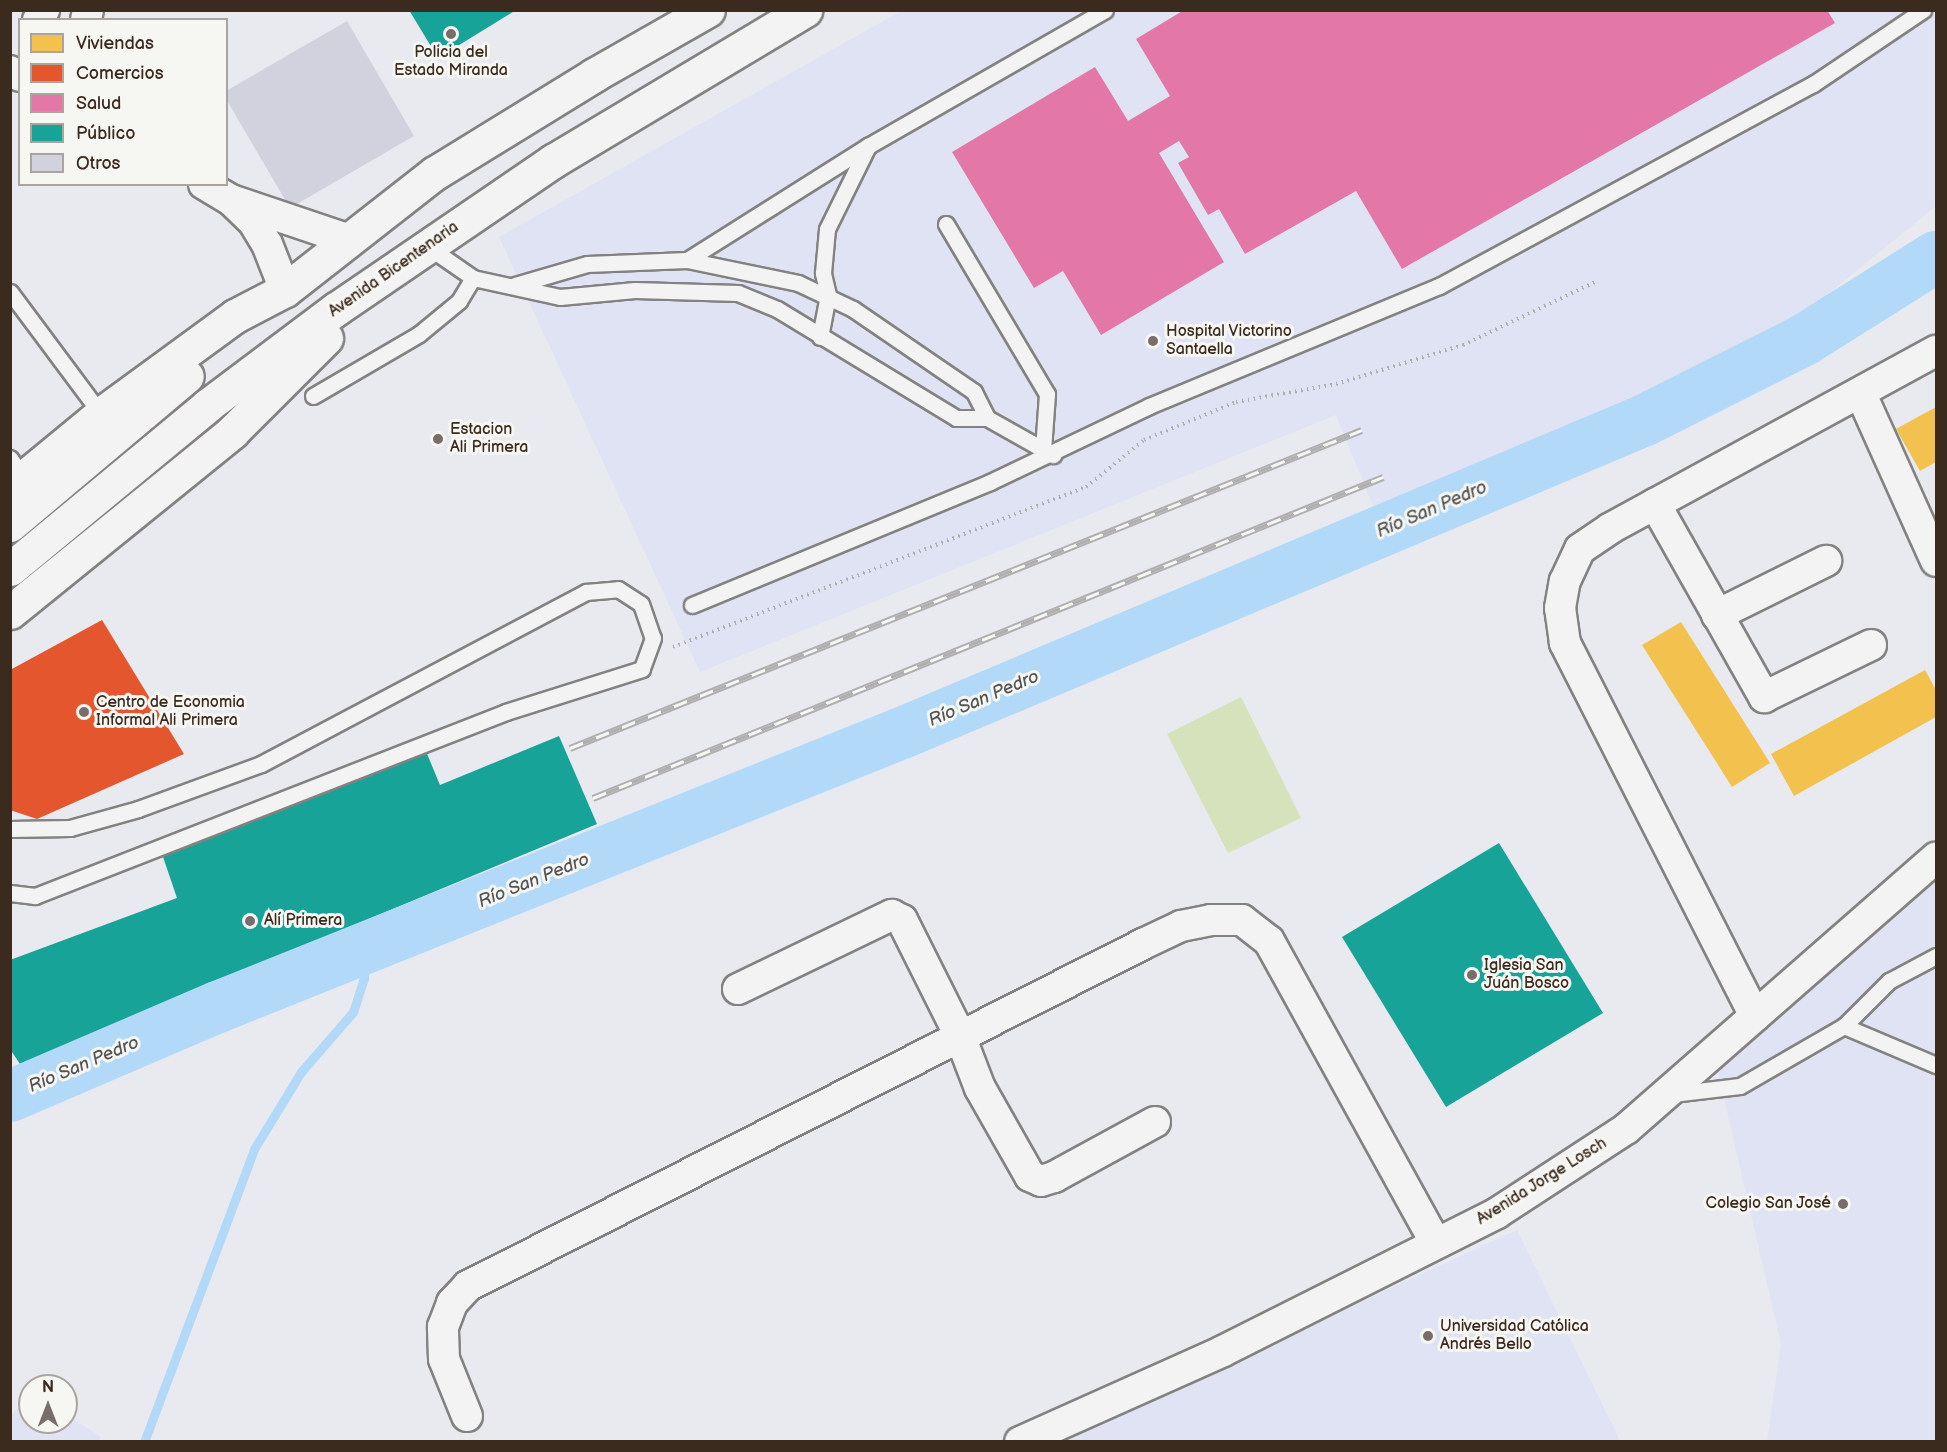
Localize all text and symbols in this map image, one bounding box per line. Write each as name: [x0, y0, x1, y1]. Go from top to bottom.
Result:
legend: [18, 18, 228, 186]
marker: Policia del Estado Miranda: [444, 27, 458, 41]
text: Viviendas: [76, 33, 154, 54]
place label: Policia del Estado Miranda: [394, 43, 508, 81]
text: Comercios: [76, 63, 164, 84]
text: Salud: [76, 93, 121, 114]
text: Público: [76, 123, 135, 144]
text: Otros: [76, 153, 121, 174]
street label: Avenida Bicentenaria: [325, 218, 463, 322]
place label: Hospital Victorino Santaella: [1166, 322, 1292, 360]
marker: Hospital Victorino Santaella: [1144, 332, 1162, 350]
place label: Estacion Ali Primera: [450, 420, 528, 458]
marker: Estacion Ali Primera: [431, 432, 445, 446]
water label: Río San Pedro: [1373, 477, 1491, 543]
water label: Río San Pedro: [925, 666, 1043, 732]
place label: Centro de Economia Informal Ali Primera: [96, 693, 245, 731]
marker: Centro de Economia Informal Ali Primera: [77, 705, 91, 719]
water label: Río San Pedro: [475, 849, 593, 913]
place label: Alí Primera: [264, 911, 342, 931]
marker: Alí Primera: [241, 912, 259, 930]
place label: Iglesia San Juán Bosco: [1484, 956, 1569, 994]
marker: Iglesia San Juán Bosco: [1465, 968, 1479, 982]
water label: Río San Pedro: [25, 1032, 143, 1098]
street label: Avenida Jorge Losch: [1473, 1134, 1611, 1230]
place label: Colegio San José: [1704, 1194, 1831, 1214]
marker: Colegio San José: [1836, 1197, 1850, 1211]
place label: Universidad Católica Andrés Bello: [1440, 1317, 1589, 1355]
marker: Universidad Católica Andrés Bello: [1421, 1329, 1435, 1343]
north arrow: [18, 1374, 78, 1434]
text: N: [42, 1378, 54, 1397]

